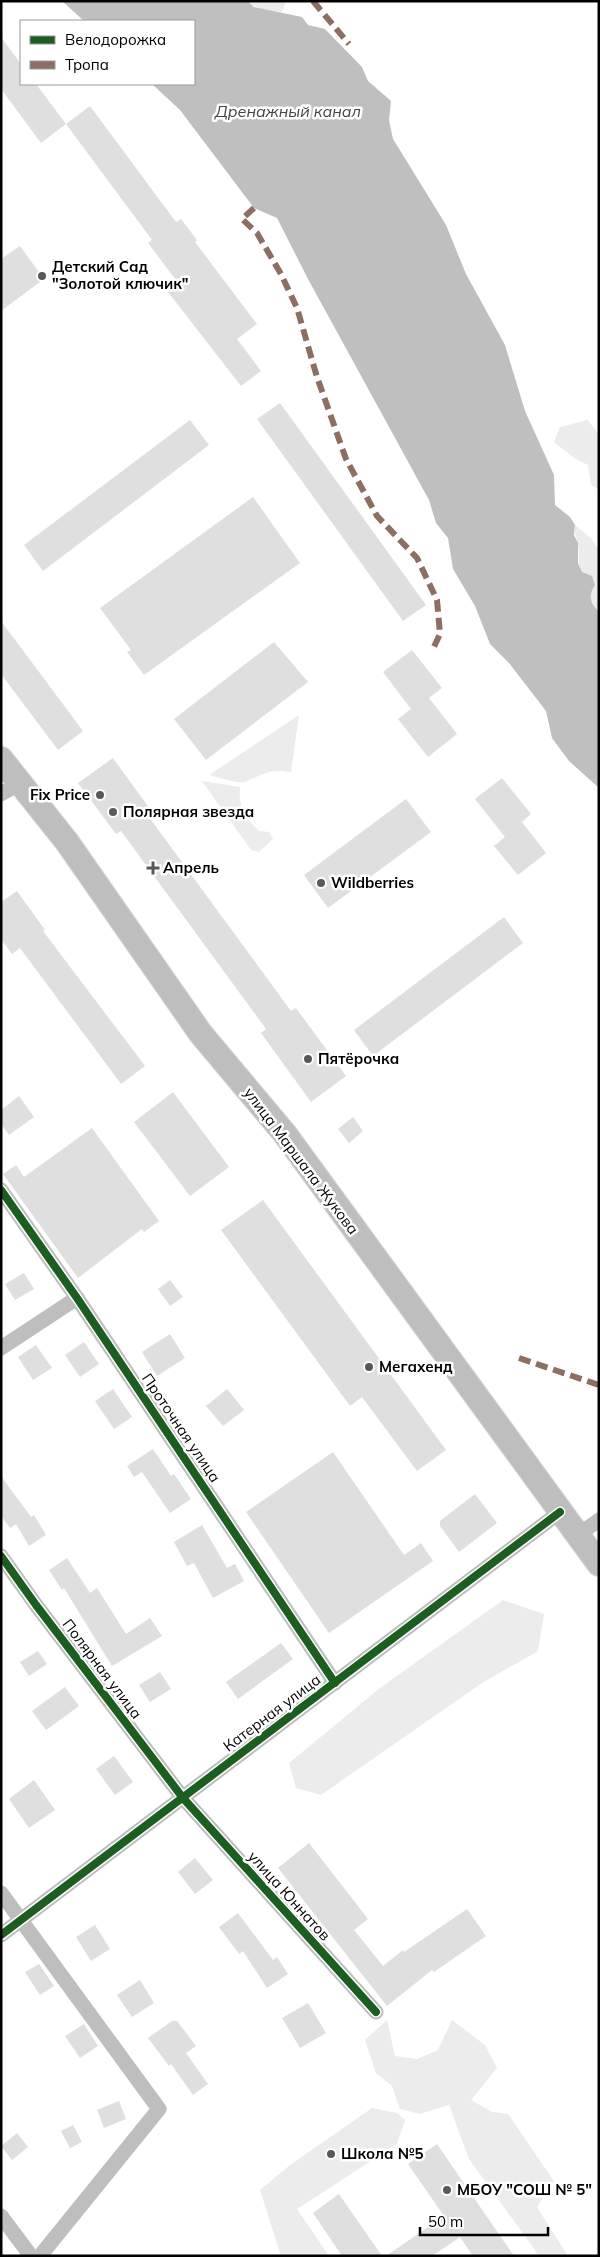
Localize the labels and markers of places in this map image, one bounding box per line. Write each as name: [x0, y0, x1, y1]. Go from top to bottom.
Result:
place label: Детский Сад "Золотой ключик": [52, 257, 189, 293]
marker: Детский Сад "Золотой ключик": [36, 270, 48, 282]
place label: Fix Price: [30, 785, 90, 804]
marker: Fix Price: [94, 789, 106, 801]
place label: Полярная звезда: [123, 802, 254, 821]
marker: Полярная звезда: [107, 806, 119, 818]
place label: Апрель: [163, 858, 219, 877]
marker: Апрель: [147, 862, 159, 874]
place label: Wildberries: [331, 873, 414, 892]
marker: Wildberries: [315, 877, 327, 889]
place label: Пятёрочка: [318, 1049, 399, 1068]
marker: Пятёрочка: [302, 1053, 314, 1065]
place label: Мегахенд: [379, 1357, 453, 1376]
marker: Мегахенд: [363, 1361, 375, 1373]
place label: Школа №5: [341, 2144, 423, 2163]
marker: Школа №5: [325, 2148, 337, 2160]
place label: МБОУ "СОШ № 5": [457, 2180, 592, 2199]
marker: МБОУ "СОШ № 5": [441, 2184, 453, 2196]

